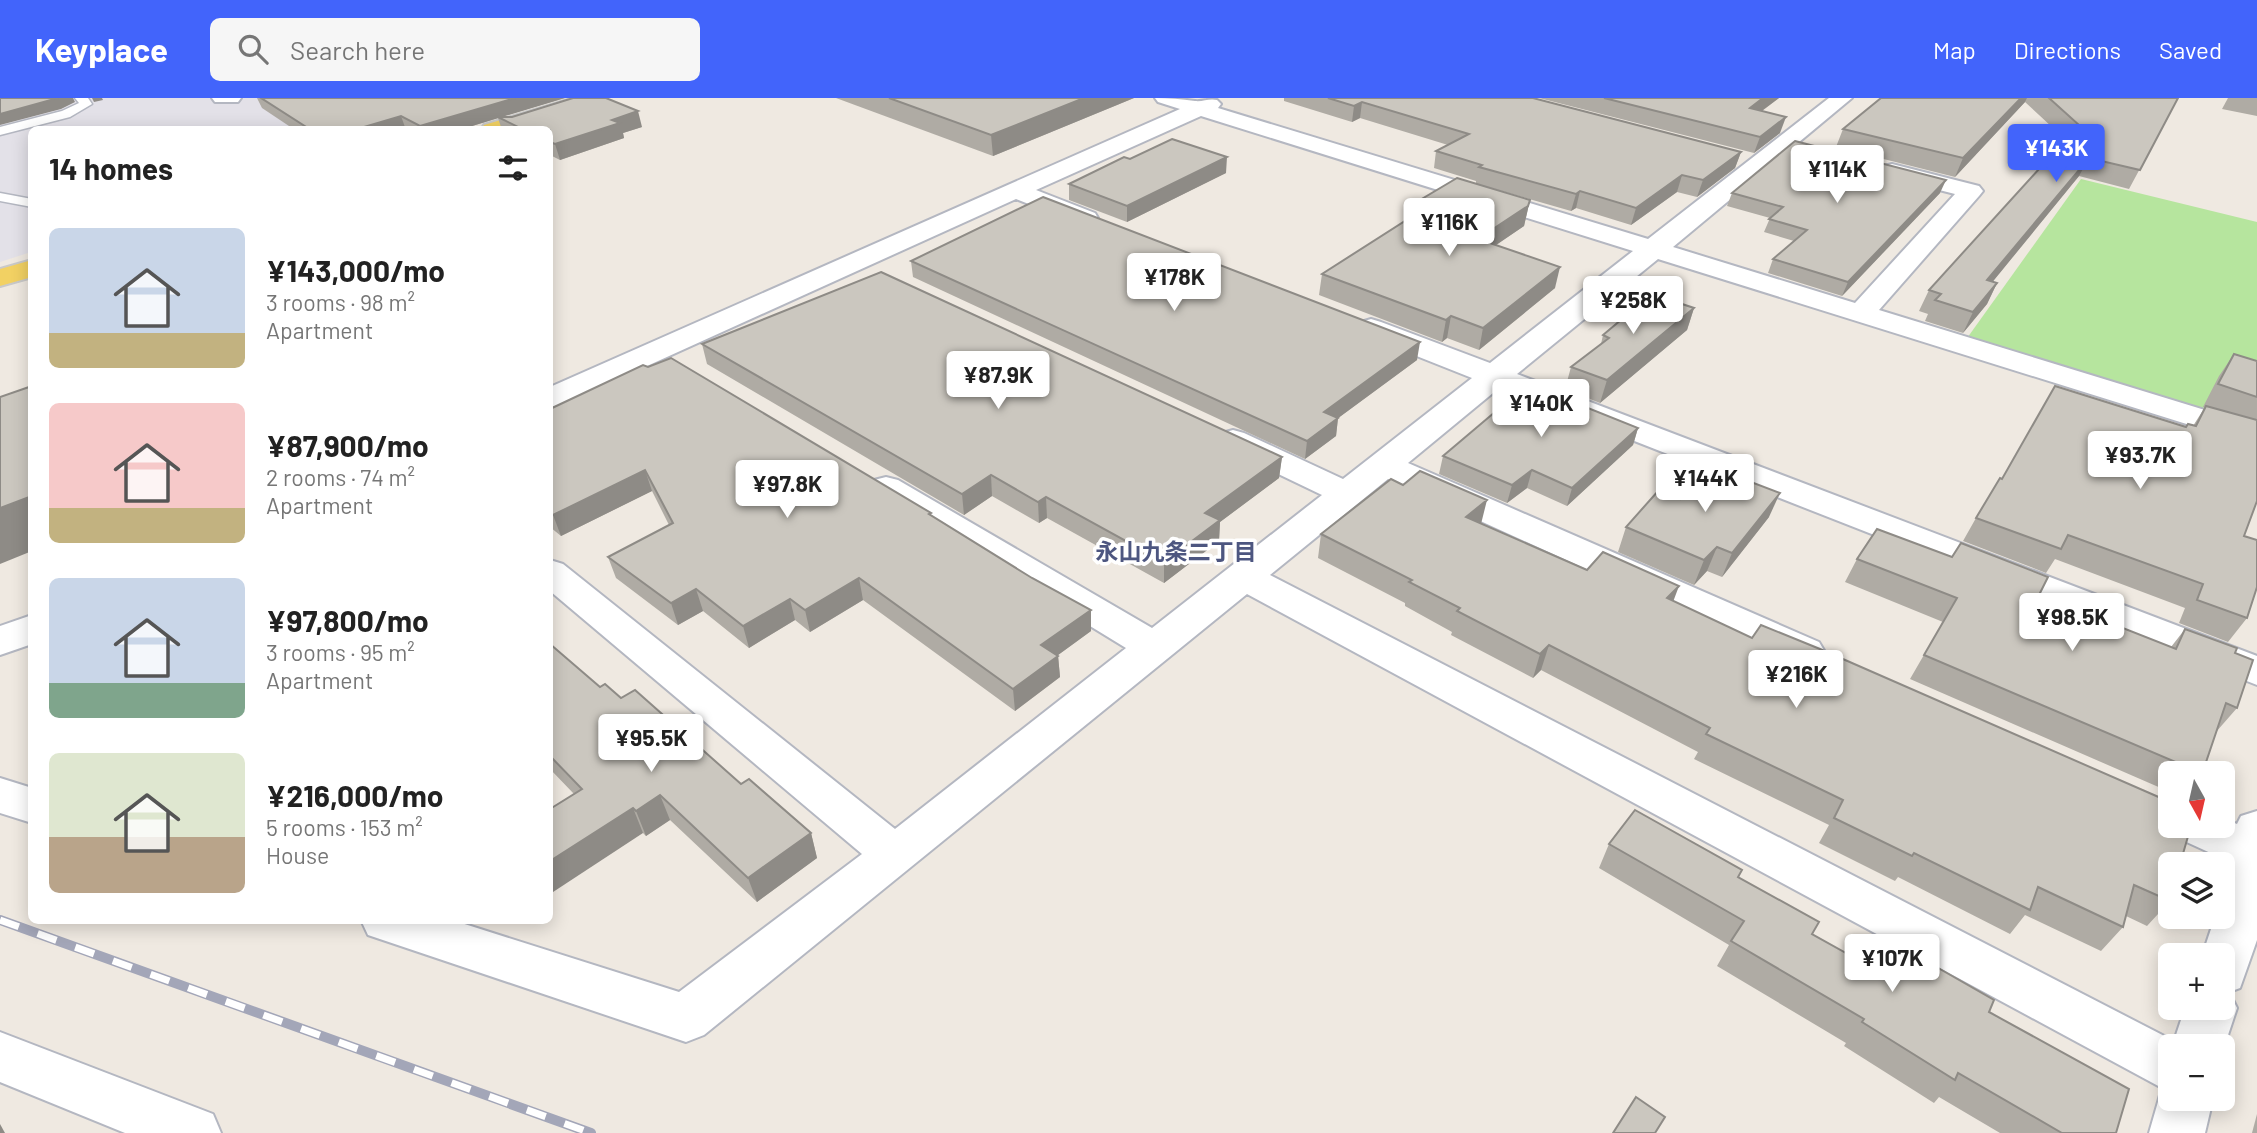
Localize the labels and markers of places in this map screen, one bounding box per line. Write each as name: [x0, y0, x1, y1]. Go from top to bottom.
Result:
pin: ¥143K: [2007, 125, 2105, 184]
pin: ¥114K: [1788, 146, 1886, 205]
pin: ¥116K: [1400, 198, 1498, 258]
pin: ¥178K: [1125, 254, 1223, 313]
pin: ¥258K: [1584, 276, 1682, 336]
pin: ¥87.9K: [941, 352, 1055, 411]
pin: ¥140K: [1492, 380, 1590, 439]
pin: ¥93.7K: [2083, 432, 2197, 491]
pin: ¥144K: [1656, 454, 1754, 514]
pin: ¥97.8K: [730, 460, 844, 520]
pin: ¥98.5K: [2015, 594, 2129, 653]
pin: ¥216K: [1747, 650, 1845, 710]
pin: ¥95.5K: [594, 714, 708, 774]
pin: ¥107K: [1843, 934, 1941, 994]

